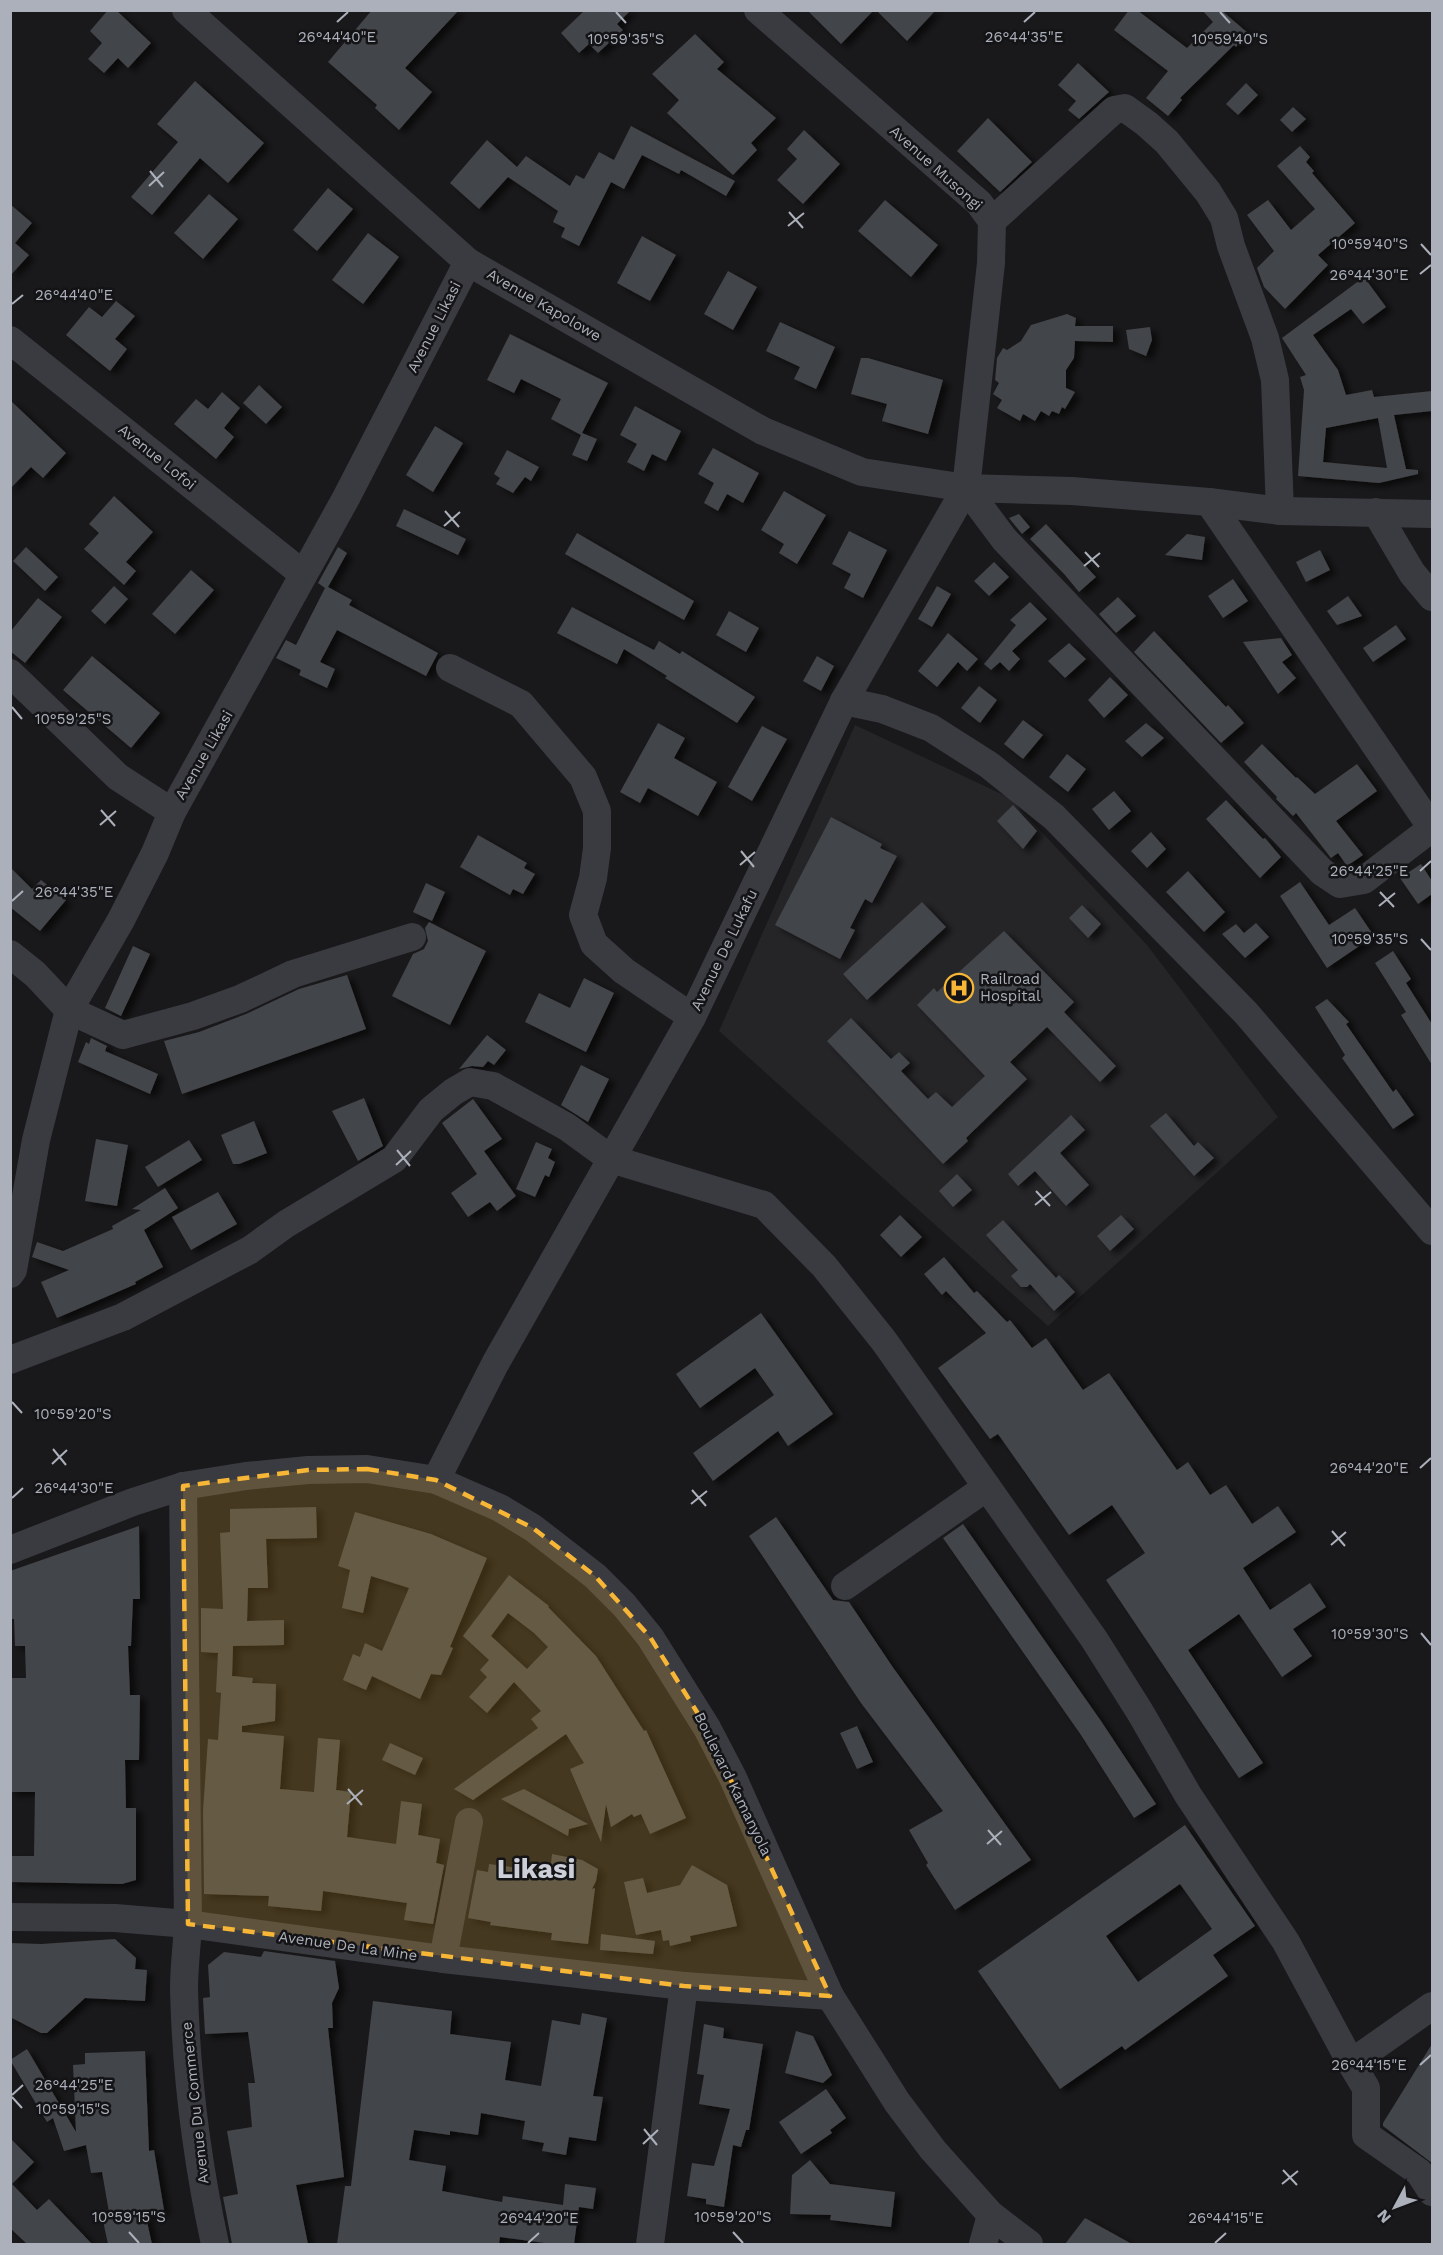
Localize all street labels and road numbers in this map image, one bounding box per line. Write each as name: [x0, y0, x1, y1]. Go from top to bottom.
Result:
street label: Avenue Musongi: [886, 122, 986, 214]
street label: Avenue Kapolowe: [484, 265, 604, 345]
street label: Avenue Likasi: [403, 278, 465, 376]
street label: Avenue Lofoi: [115, 420, 199, 494]
street label: Avenue Likasi: [171, 707, 237, 803]
street label: Avenue De Lukafu: [687, 886, 761, 1014]
street label: Boulevard Kamanyola: [690, 1709, 776, 1859]
street label: Avenue De La Mine: [278, 1927, 418, 1965]
street label: Avenue Du Commerce: [178, 2021, 212, 2185]

